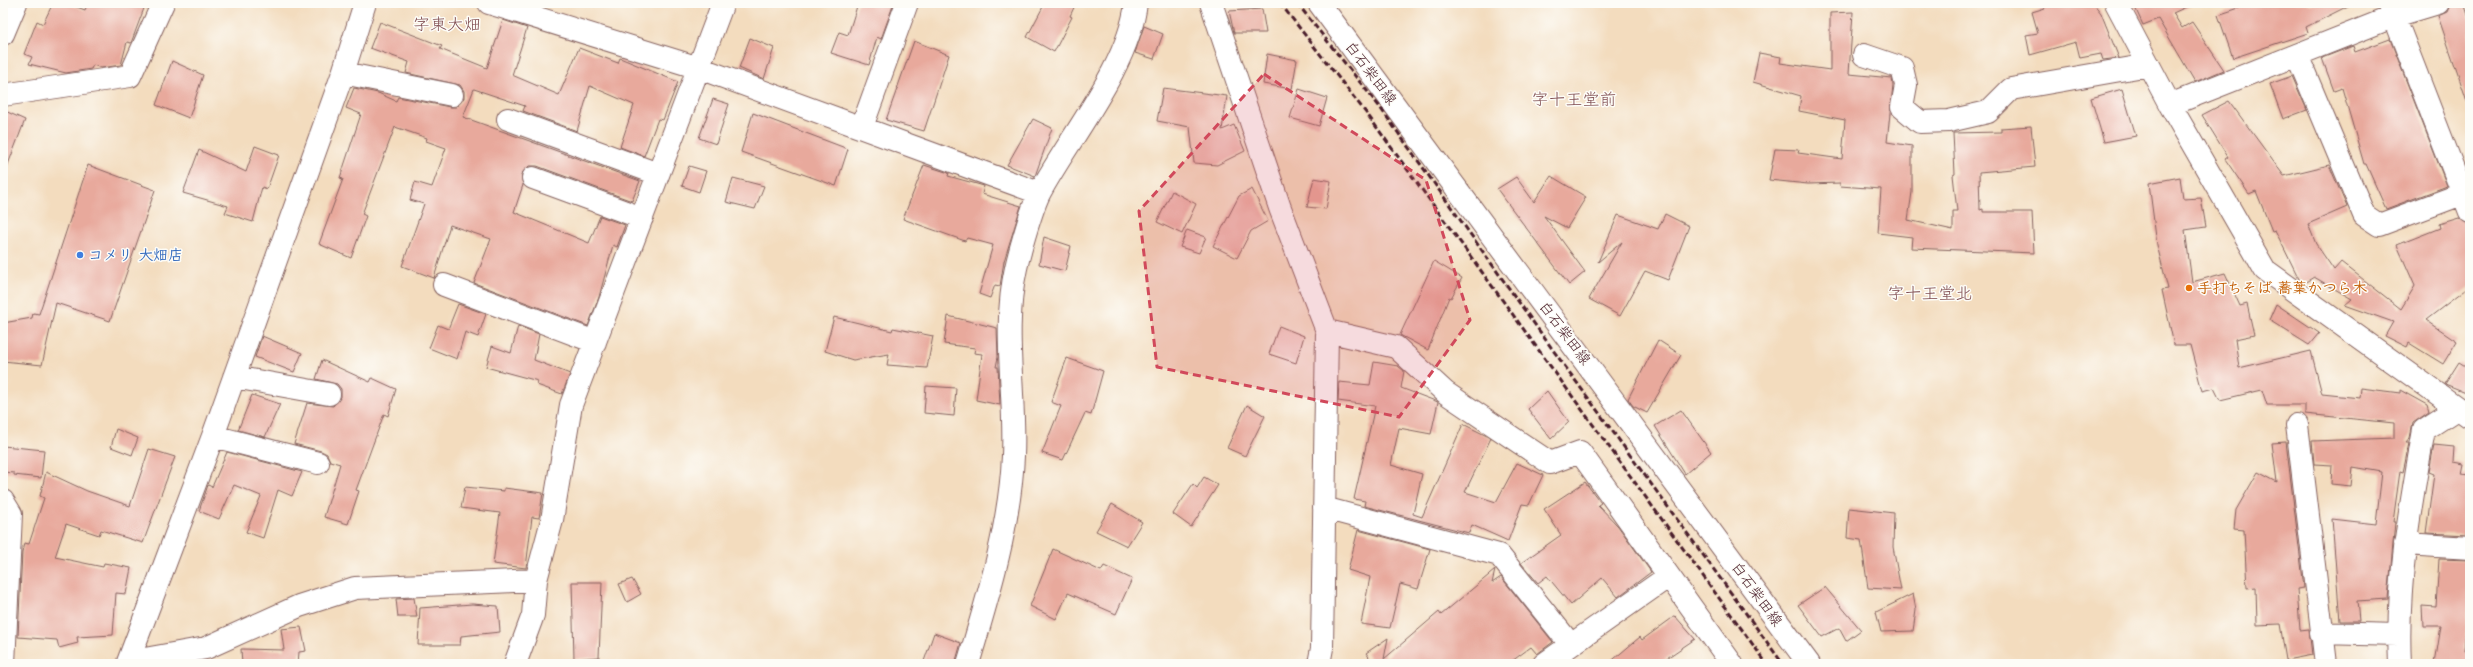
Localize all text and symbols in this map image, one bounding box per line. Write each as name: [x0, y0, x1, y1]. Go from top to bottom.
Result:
district label: 字東大畑: [413, 15, 481, 34]
street label: 白石柴田線: [1341, 38, 1401, 108]
district label: 字十王堂前: [1532, 90, 1617, 109]
place label: コメリ 大畑店: [88, 246, 183, 264]
marker: コメリ 大畑店: [75, 250, 85, 260]
place label: 手打ちそば 蕎葉かつら木: [2197, 279, 2367, 297]
marker: 手打ちそば 蕎葉かつら木: [2184, 283, 2194, 293]
district label: 字十王堂北: [1888, 284, 1973, 303]
street label: 白石柴田線: [1535, 298, 1595, 368]
street label: 白石柴田線: [1728, 558, 1786, 630]

